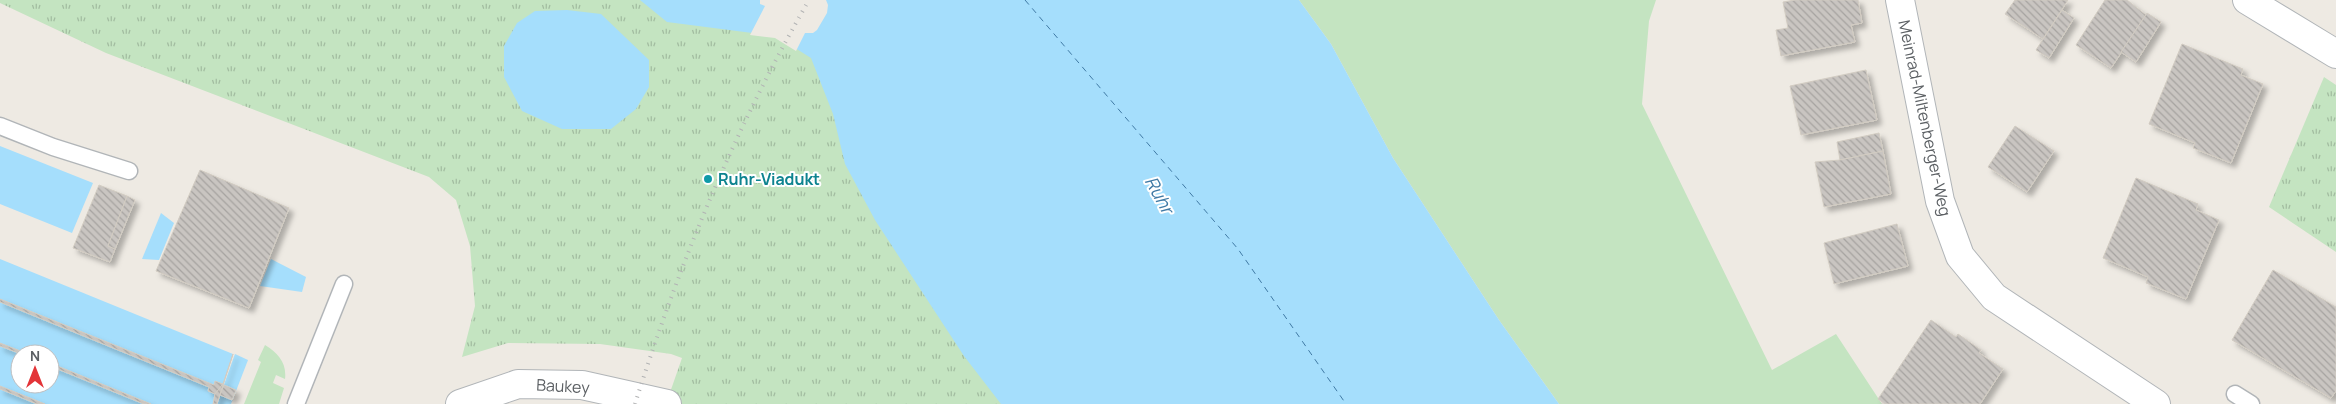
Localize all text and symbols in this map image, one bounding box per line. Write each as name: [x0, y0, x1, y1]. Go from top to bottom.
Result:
street label: Meinrad-Miltenberger-Weg: [1893, 18, 1957, 218]
place label: Ruhr-Viadukt: [718, 168, 820, 190]
water label: Ruhr: [1140, 172, 1181, 220]
marker: Ruhr-Viadukt: [702, 173, 714, 185]
north arrow: [10, 344, 60, 394]
text: N: [30, 346, 40, 365]
street label: Baukey: [536, 374, 591, 398]

